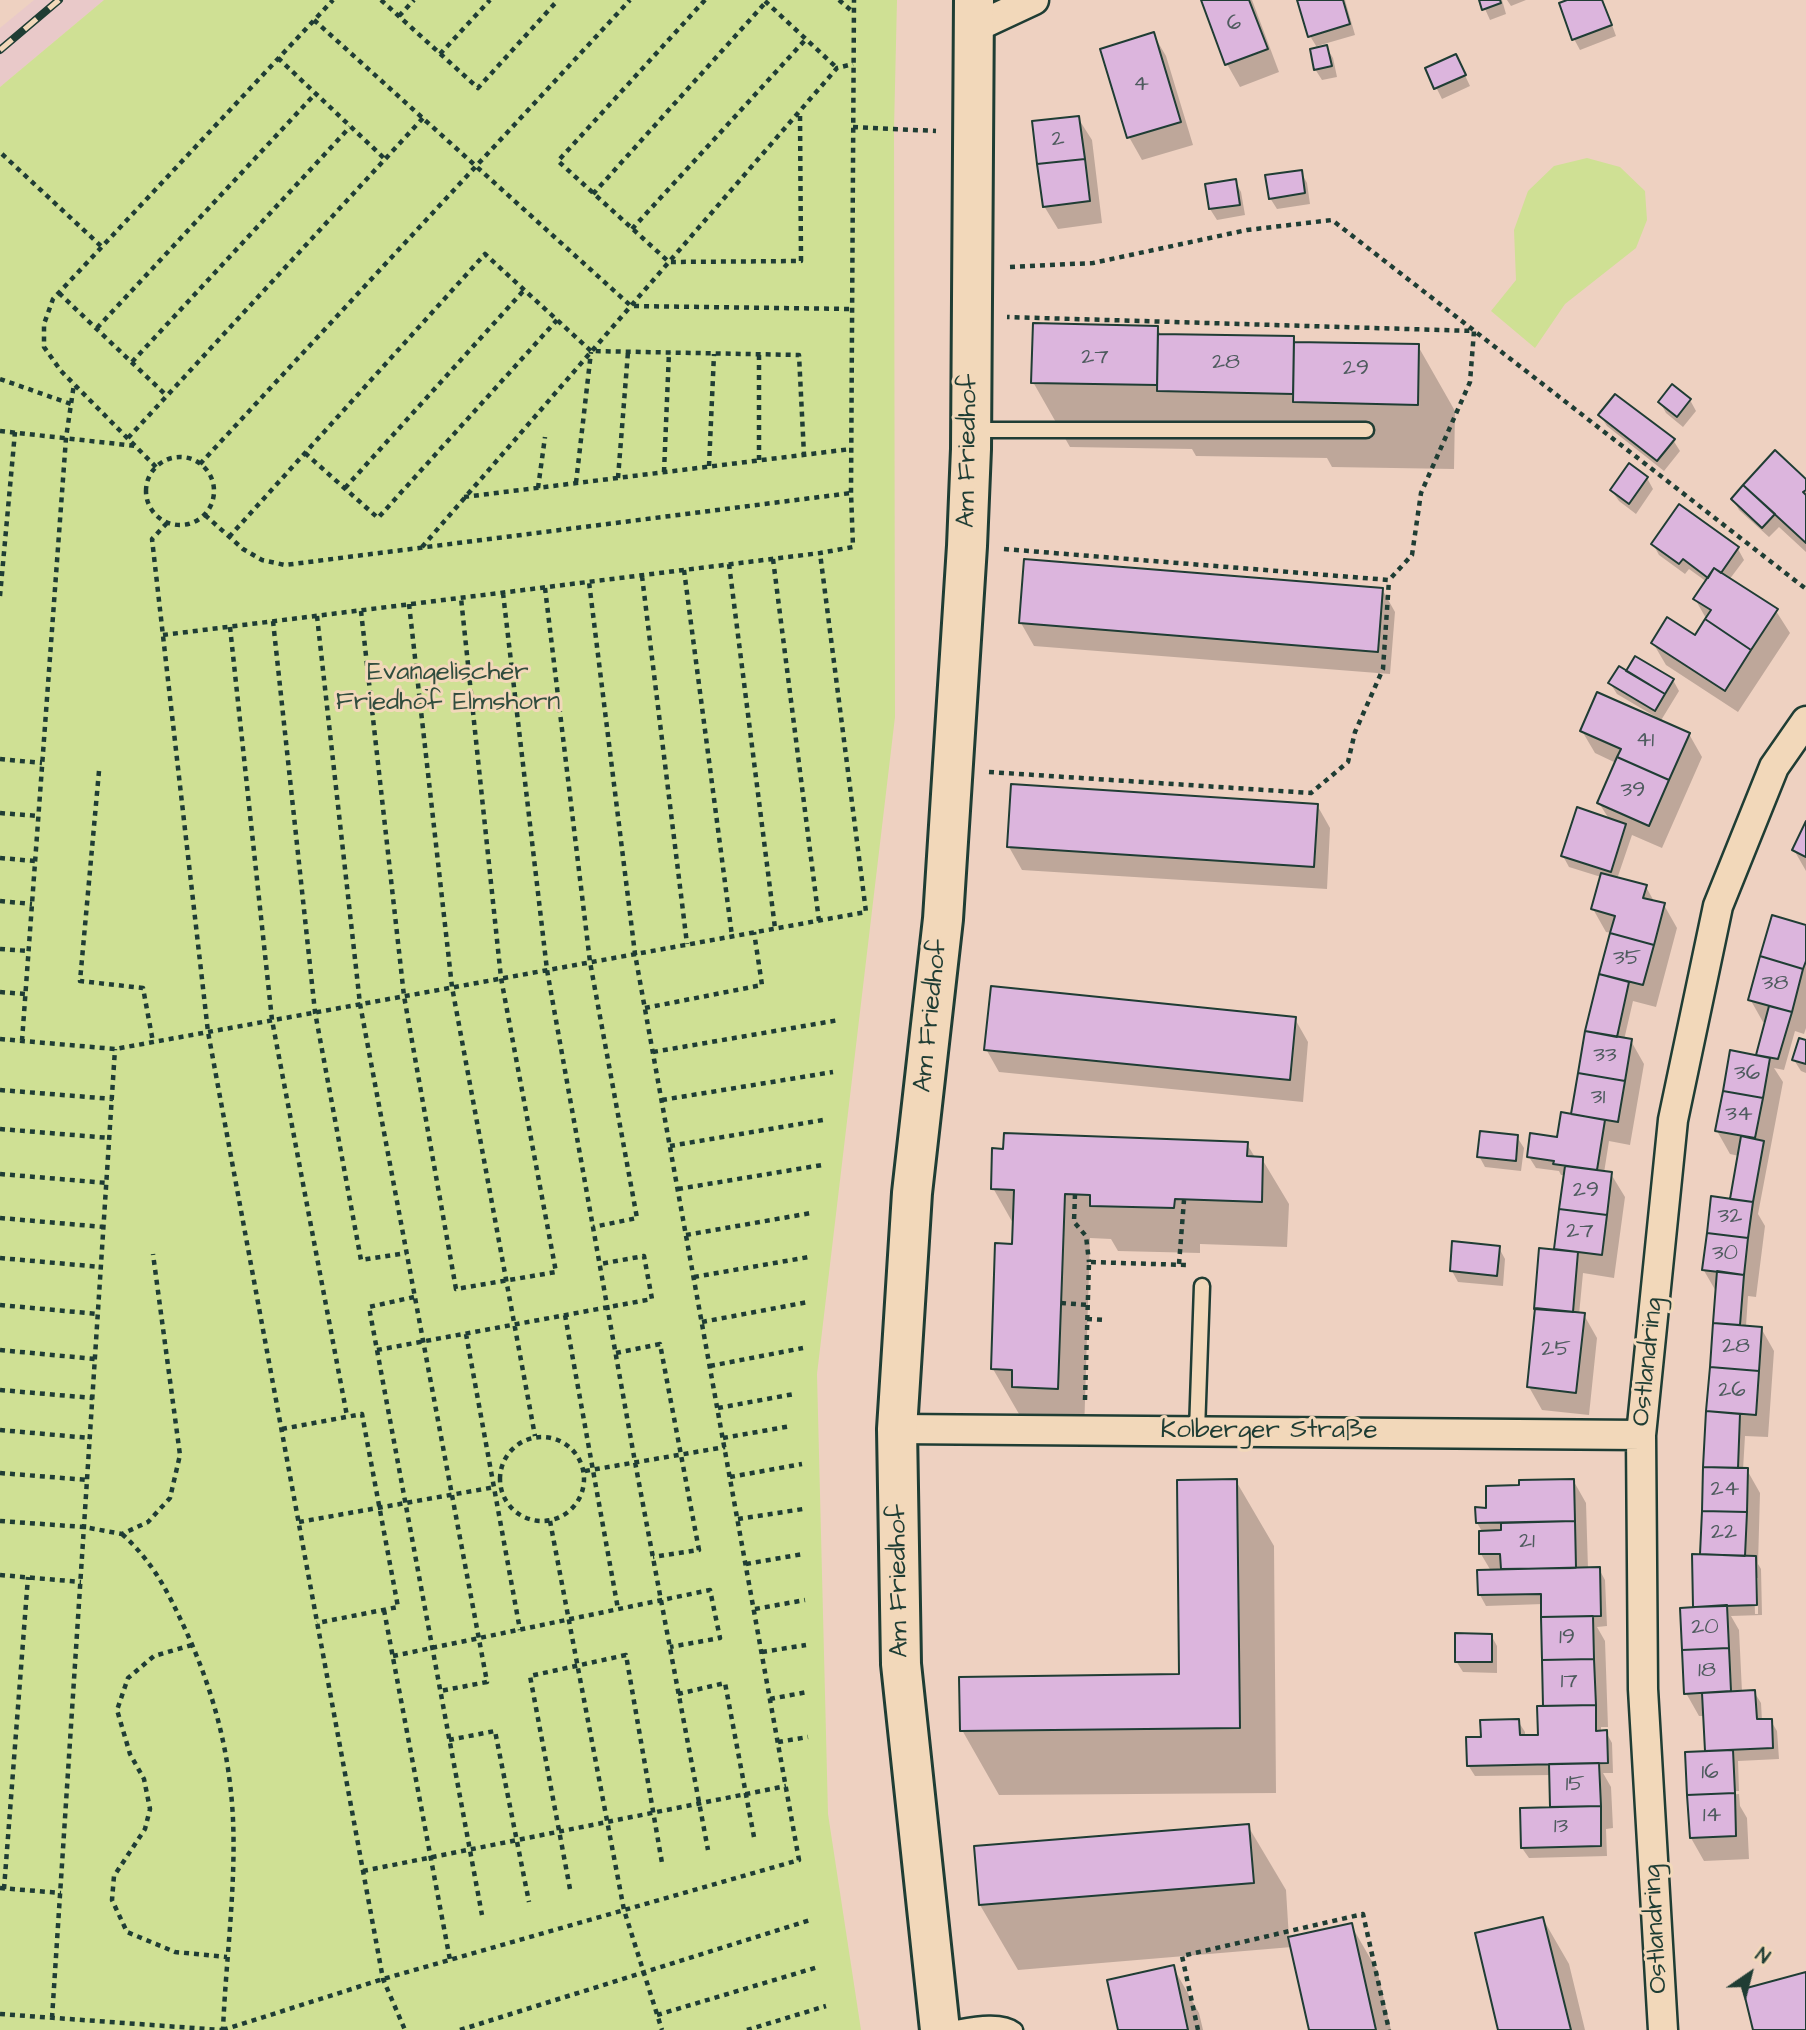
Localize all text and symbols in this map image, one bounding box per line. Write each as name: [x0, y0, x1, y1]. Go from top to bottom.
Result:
house number: 6: [1227, 10, 1241, 38]
house number: 4: [1133, 71, 1149, 99]
house number: 2: [1051, 126, 1065, 154]
house number: 27: [1081, 344, 1109, 372]
house number: 28: [1212, 349, 1240, 377]
house number: 29: [1343, 355, 1369, 383]
street label: Am Friedhof: [952, 374, 986, 528]
park label: Evangelischer Friedhof Elmshorn: [336, 658, 560, 720]
house number: 41: [1636, 727, 1654, 755]
house number: 39: [1621, 777, 1645, 805]
street label: Am Friedhof: [908, 938, 956, 1094]
house number: 35: [1613, 945, 1641, 973]
house number: 38: [1762, 970, 1788, 998]
house number: 33: [1593, 1042, 1617, 1070]
house number: 36: [1734, 1060, 1760, 1088]
house number: 31: [1591, 1084, 1605, 1112]
house number: 34: [1725, 1101, 1753, 1129]
house number: 29: [1573, 1177, 1599, 1205]
house number: 32: [1718, 1203, 1742, 1231]
house number: 27: [1566, 1218, 1594, 1246]
house number: 30: [1712, 1240, 1738, 1268]
street label: Ostlandring: [1627, 1296, 1671, 1428]
house number: 28: [1722, 1333, 1750, 1361]
house number: 25: [1541, 1336, 1571, 1364]
house number: 26: [1718, 1377, 1746, 1405]
street label: Kolberger Straße: [1160, 1416, 1378, 1448]
house number: 24: [1711, 1476, 1739, 1504]
street label: Am Friedhof: [883, 1504, 917, 1658]
house number: 22: [1711, 1519, 1737, 1547]
house number: 21: [1519, 1528, 1535, 1556]
house number: 20: [1691, 1614, 1719, 1642]
house number: 19: [1559, 1624, 1575, 1652]
house number: 18: [1698, 1657, 1716, 1685]
house number: 17: [1560, 1668, 1578, 1696]
house number: 16: [1701, 1759, 1719, 1787]
house number: 15: [1565, 1771, 1585, 1799]
house number: 14: [1703, 1802, 1721, 1830]
house number: 13: [1554, 1813, 1568, 1841]
street label: Ostlandring: [1638, 1864, 1676, 1994]
north arrow: [1715, 1939, 1785, 2009]
text: N: [1750, 1942, 1775, 1971]

